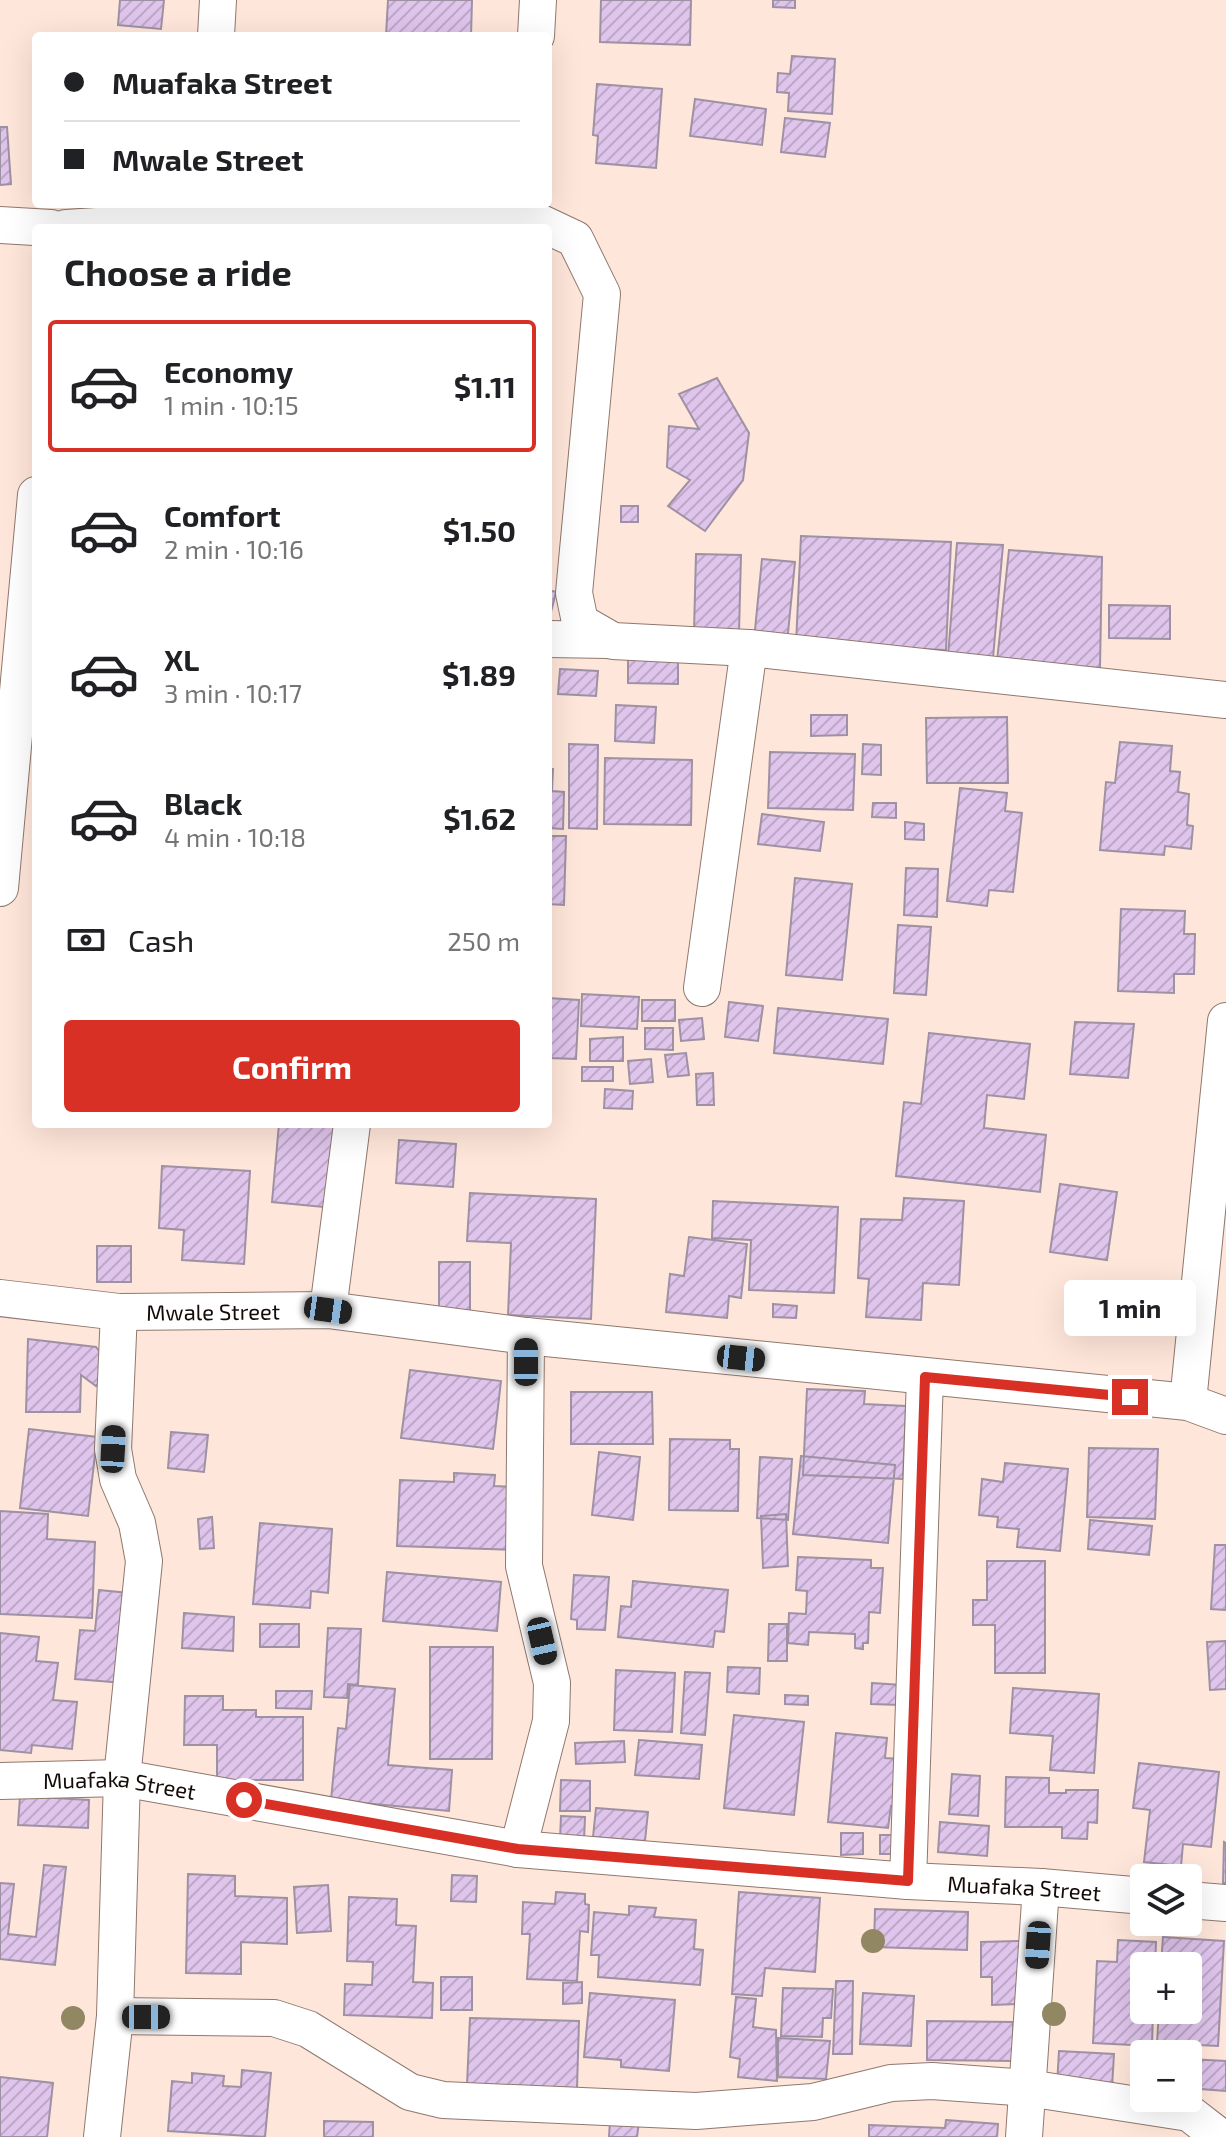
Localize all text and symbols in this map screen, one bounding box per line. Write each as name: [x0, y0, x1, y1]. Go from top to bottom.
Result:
text: Muafaka Street: [112, 64, 332, 100]
text: Mwale Street: [112, 141, 304, 177]
text: Choose a ride: [64, 250, 292, 293]
icon: car: [68, 350, 140, 422]
text: Economy: [164, 353, 293, 389]
text: $1.11: [454, 368, 516, 404]
text: 1 min · 10:15: [164, 389, 299, 420]
icon: car: [68, 494, 140, 566]
text: Comfort: [164, 497, 281, 533]
text: $1.50: [443, 512, 516, 548]
text: 2 min · 10:16: [164, 533, 304, 564]
icon: car: [68, 638, 140, 710]
text: XL: [164, 641, 199, 677]
text: $1.89: [442, 656, 516, 692]
text: 3 min · 10:17: [164, 677, 302, 708]
icon: car: [68, 782, 140, 854]
text: Black: [164, 785, 242, 821]
text: $1.62: [443, 800, 516, 836]
text: 4 min · 10:18: [164, 821, 306, 852]
icon: cash: [64, 918, 108, 962]
text: Cash: [128, 922, 194, 958]
text: 250 m: [447, 925, 520, 956]
button: Confirm: [64, 1020, 520, 1112]
callout: 1 min: [1064, 1281, 1196, 1337]
text: 1 min: [1099, 1292, 1161, 1323]
car: [303, 1295, 353, 1325]
street label: Mwale Street: [146, 1297, 280, 1325]
car: [514, 1338, 538, 1386]
car: [716, 1344, 766, 1372]
route end: [1112, 1379, 1148, 1415]
car: [100, 1424, 126, 1474]
car: [525, 1615, 559, 1667]
street label: Muafaka Street: [43, 1765, 198, 1804]
route start: [226, 1782, 262, 1818]
map controls: [1130, 1864, 1202, 2112]
button: layers: [1130, 1864, 1202, 1936]
street label: Muafaka Street: [947, 1870, 1102, 1905]
car: [1024, 1920, 1052, 1970]
button: +: [1130, 1952, 1202, 2024]
car: [122, 2005, 170, 2029]
button: −: [1130, 2040, 1202, 2112]

